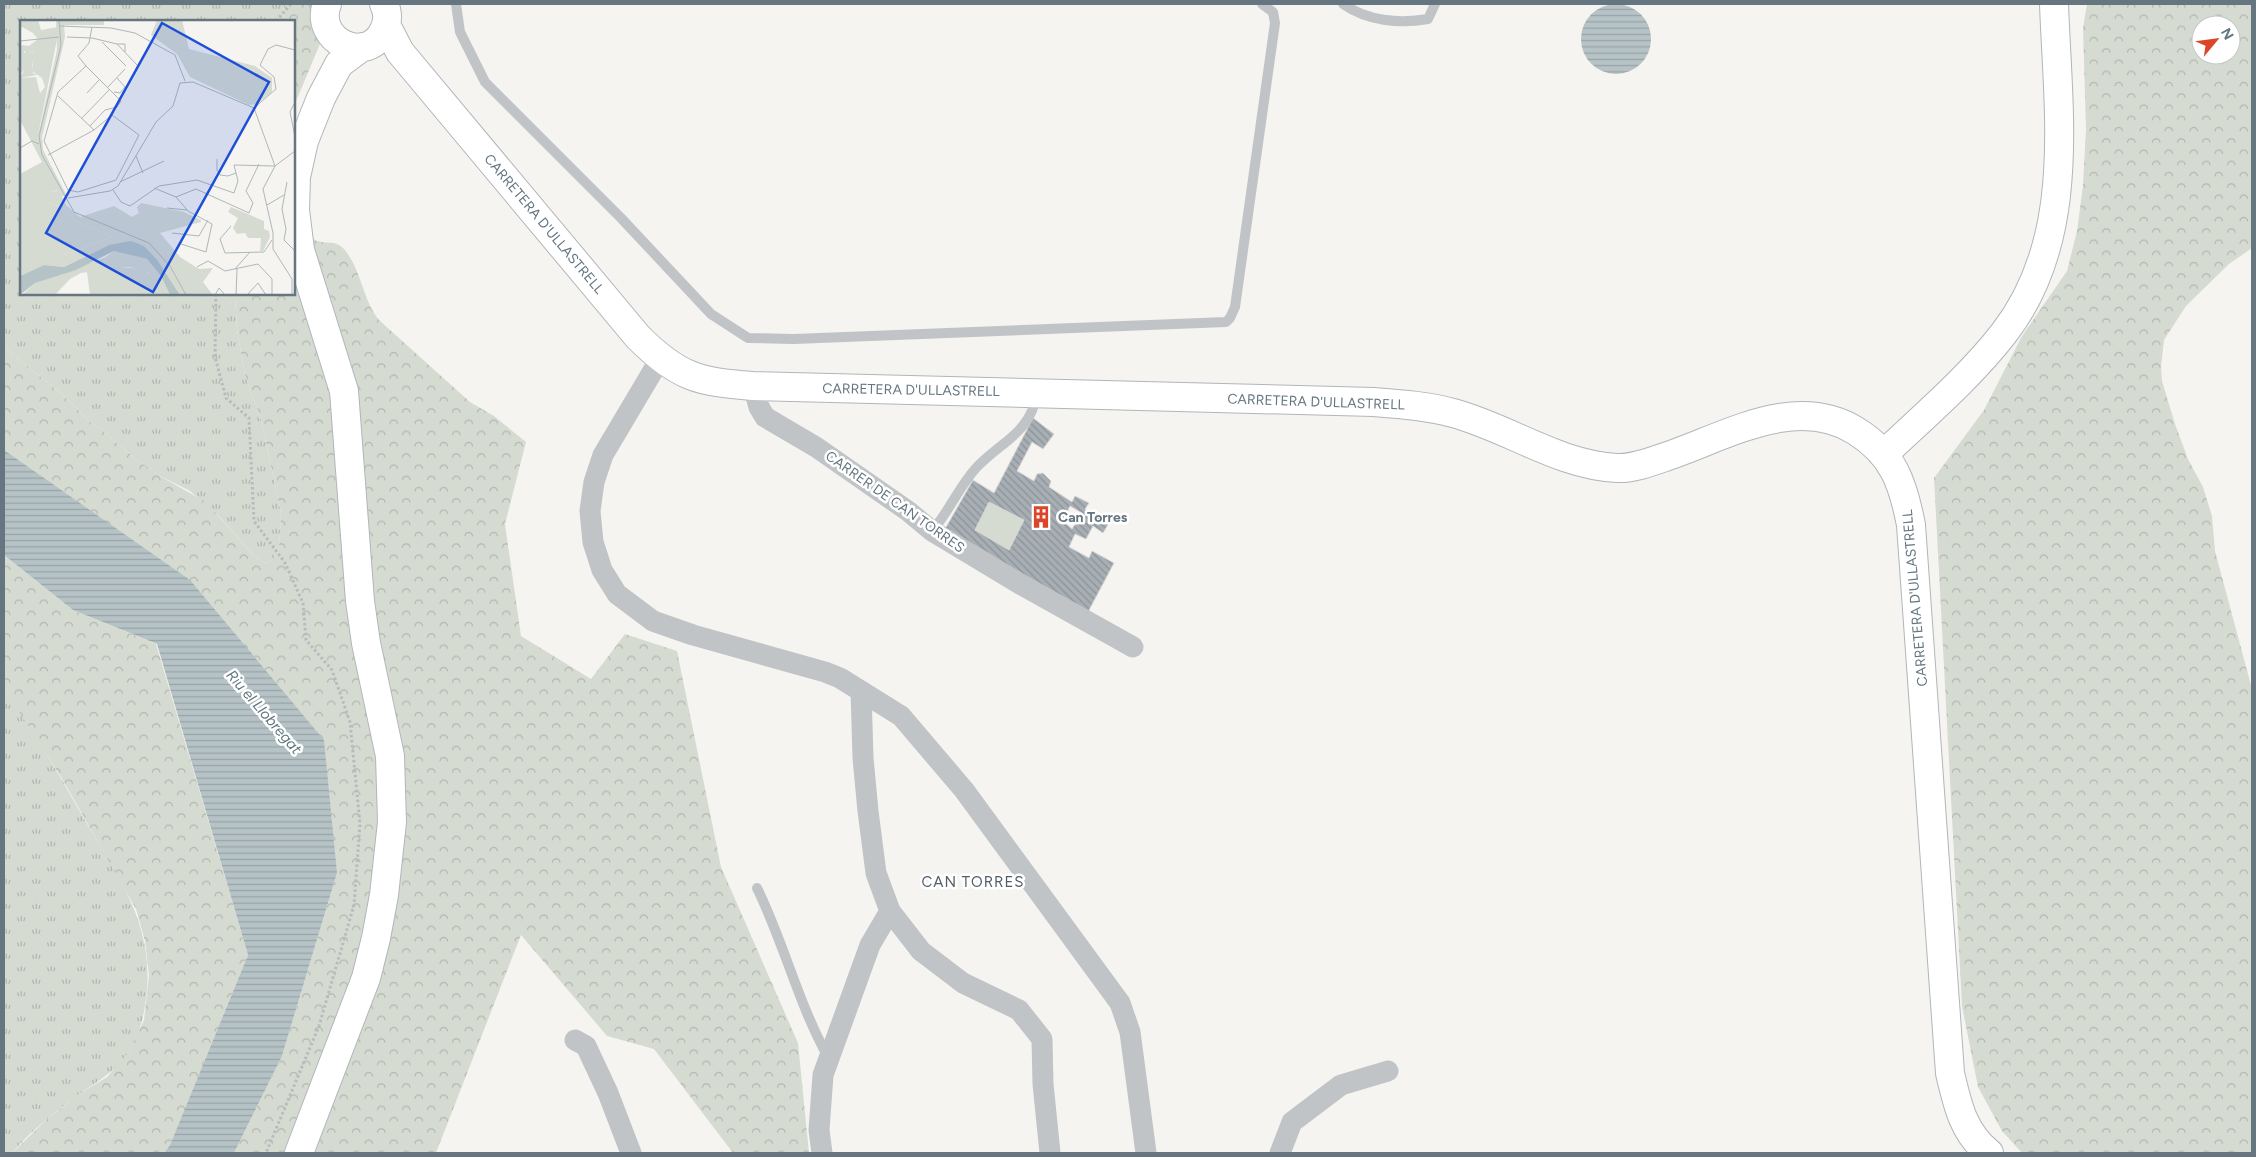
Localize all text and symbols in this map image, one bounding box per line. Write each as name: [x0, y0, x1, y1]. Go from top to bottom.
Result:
north arrow: [2191, 15, 2241, 65]
inset map: [20, 20, 295, 295]
text: N: [2217, 25, 2237, 43]
street label: CARRETERA D'ULLASTRELL: [480, 151, 608, 298]
street label: CARRETERA D'ULLASTRELL: [822, 380, 1001, 400]
street label: CARRETERA D'ULLASTRELL: [1227, 390, 1406, 414]
street label: CARRER DE CAN TORRES: [822, 447, 968, 557]
building icon: Can Torres: [1028, 504, 1054, 530]
street label: CARRETERA D'ULLASTRELL: [1899, 508, 1931, 687]
place label: Can Torres: [1058, 509, 1128, 526]
water label: Riu el Llobregat: [223, 666, 306, 758]
district label: CAN TORRES: [921, 873, 1025, 891]

